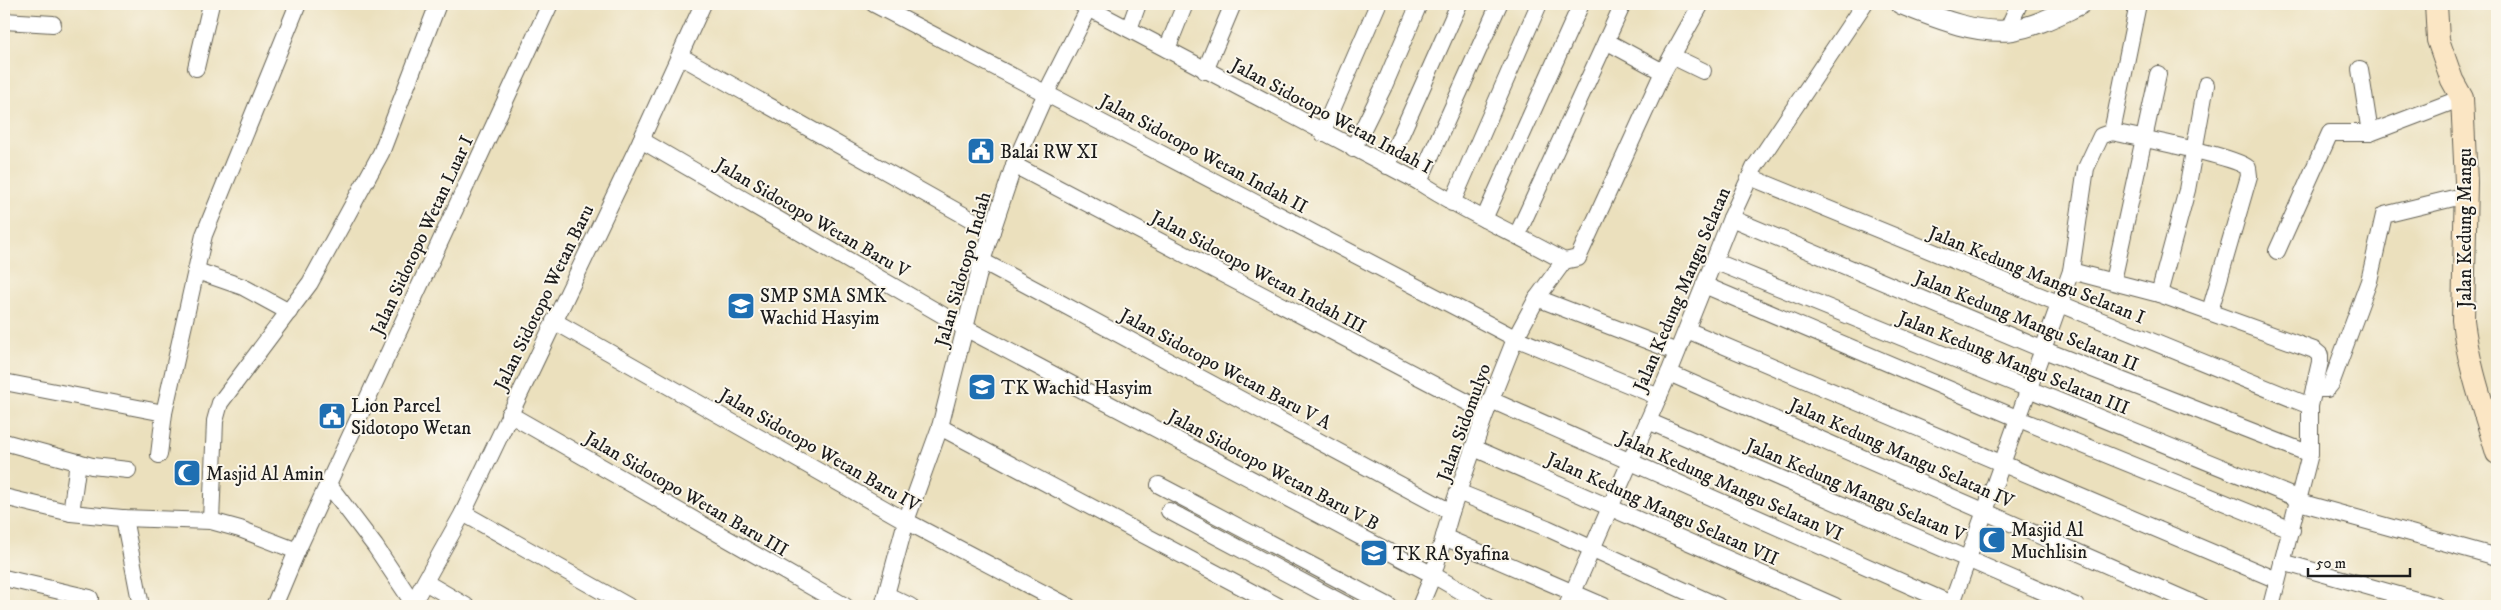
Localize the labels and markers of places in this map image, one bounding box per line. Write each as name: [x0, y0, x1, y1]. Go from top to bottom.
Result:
public building icon: Balai RW XI: [966, 136, 996, 166]
place label: Balai RW XI: [1000, 141, 1098, 164]
place label: SMP SMA SMK Wachid Hasyim: [759, 285, 887, 330]
school or university icon: SMP SMA SMK Wachid Hasyim: [726, 291, 756, 321]
school or university icon: TK Wachid Hasyim: [967, 372, 997, 402]
place label: TK Wachid Hasyim: [1001, 377, 1152, 400]
place label: Lion Parcel Sidotopo Wetan: [351, 395, 471, 440]
public building icon: Lion Parcel Sidotopo Wetan: [317, 401, 347, 431]
mosque icon: Masjid Al Amin: [172, 458, 202, 488]
place label: Masjid Al Amin: [206, 463, 324, 486]
place label: Masjid Al Muchlisin: [2011, 519, 2087, 564]
mosque icon: Masjid Al Muchlisin: [1977, 525, 2007, 555]
school or university icon: TK RA Syafina: [1359, 538, 1389, 568]
place label: TK RA Syafina: [1393, 543, 1509, 566]

